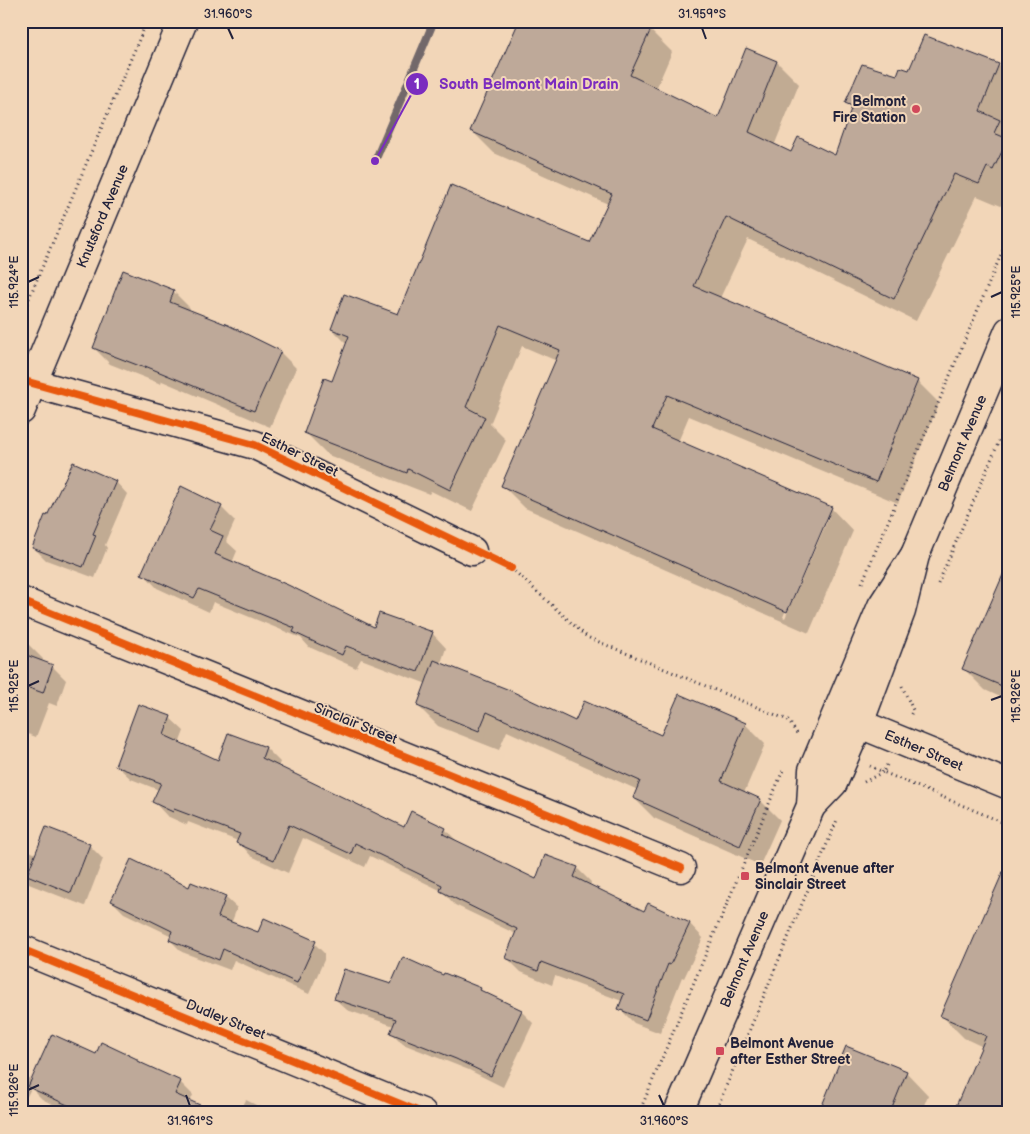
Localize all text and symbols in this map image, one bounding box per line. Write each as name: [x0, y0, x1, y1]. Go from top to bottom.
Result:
text: 31.960°S: [204, 7, 252, 22]
text: 31.959°S: [678, 7, 726, 22]
callout: South Belmont Main Drain: [405, 69, 629, 99]
text: 1: [414, 75, 420, 94]
text: South Belmont Main Drain: [439, 75, 619, 94]
place label: Belmont Fire Station: [833, 93, 906, 126]
marker: Belmont Fire Station: [910, 103, 922, 115]
street label: Knutsford Avenue: [73, 162, 132, 271]
text: 115.924°E: [7, 256, 22, 308]
text: 115.925°E: [1009, 266, 1024, 318]
street label: Belmont Avenue: [934, 392, 991, 494]
street label: Esther Street: [259, 429, 342, 481]
text: 115.925°E: [7, 660, 22, 712]
text: 115.926°E: [1009, 669, 1024, 723]
street label: Sinclair Street: [312, 699, 401, 748]
street label: Esther Street: [882, 726, 966, 775]
place label: Belmont Avenue after Sinclair Street: [755, 860, 894, 893]
marker: Belmont Avenue after Sinclair Street: [739, 870, 751, 882]
street label: Belmont Avenue: [716, 908, 773, 1010]
street label: Dudley Street: [183, 996, 269, 1043]
place label: Belmont Avenue after Esther Street: [730, 1035, 850, 1068]
marker: Belmont Avenue after Esther Street: [714, 1045, 726, 1057]
text: 115.926°E: [7, 1063, 22, 1117]
text: 31.961°S: [167, 1114, 213, 1129]
text: 31.960°S: [640, 1114, 688, 1129]

